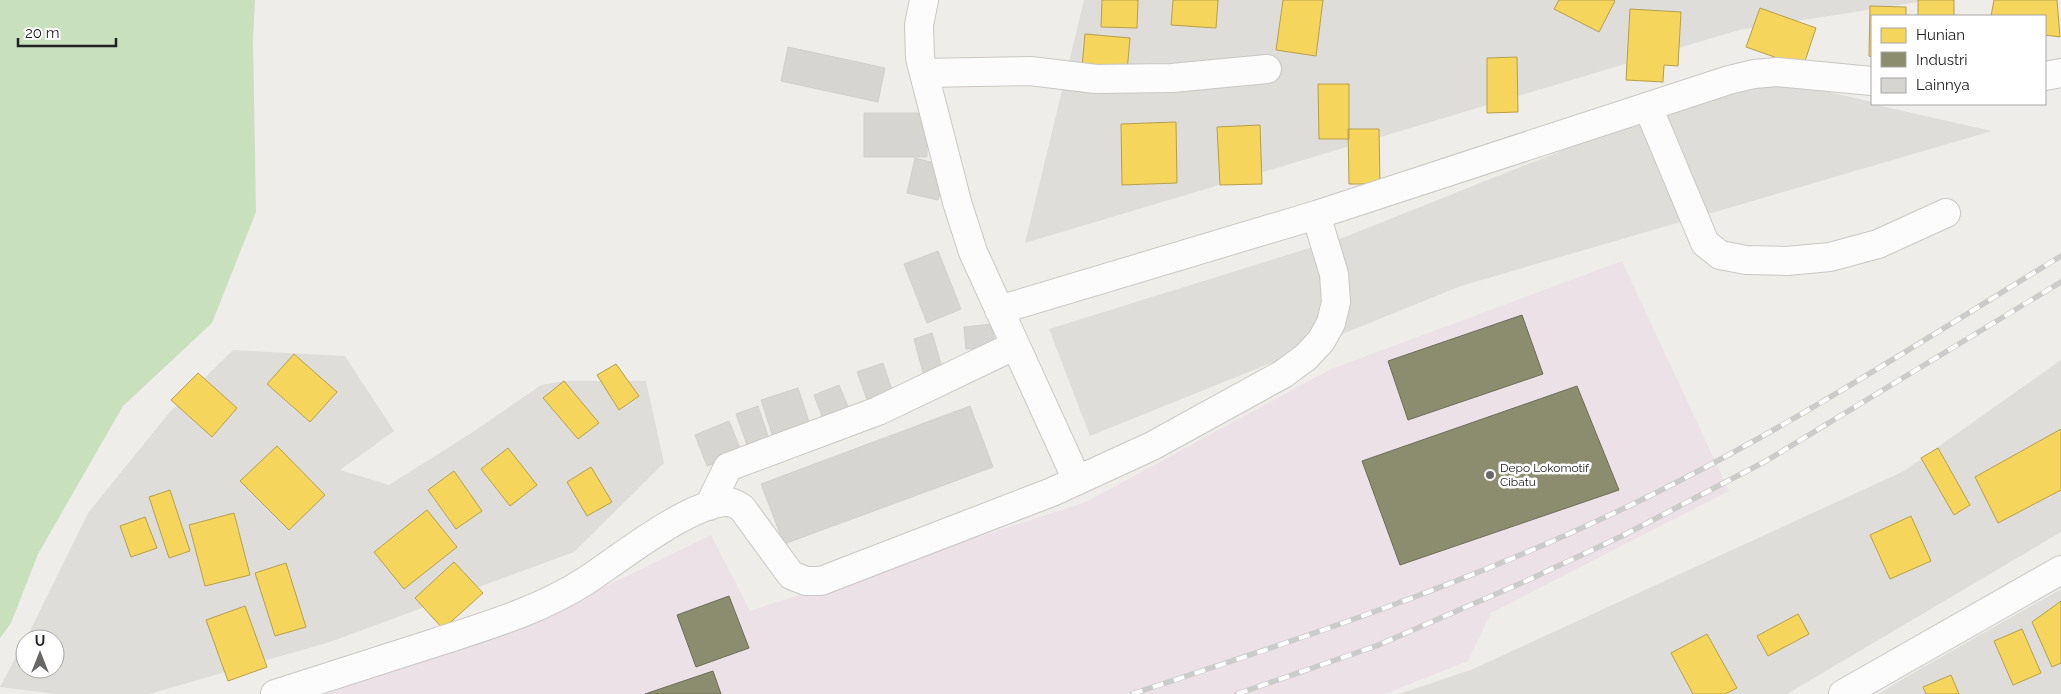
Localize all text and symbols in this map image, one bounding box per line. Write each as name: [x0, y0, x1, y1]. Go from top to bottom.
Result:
scale bar: [18, 15, 115, 47]
legend: [1871, 15, 2046, 105]
text: 20 m: [25, 24, 60, 42]
text: Hunian: [1916, 26, 1965, 44]
text: Industri: [1916, 51, 1968, 69]
text: Lainnya: [1916, 76, 1970, 94]
place label: Depo Lokomotif Cibatu: [1500, 461, 1590, 489]
marker: Depo Lokomotif Cibatu: [1484, 469, 1496, 481]
north arrow: [15, 629, 65, 679]
text: U: [35, 633, 45, 649]

